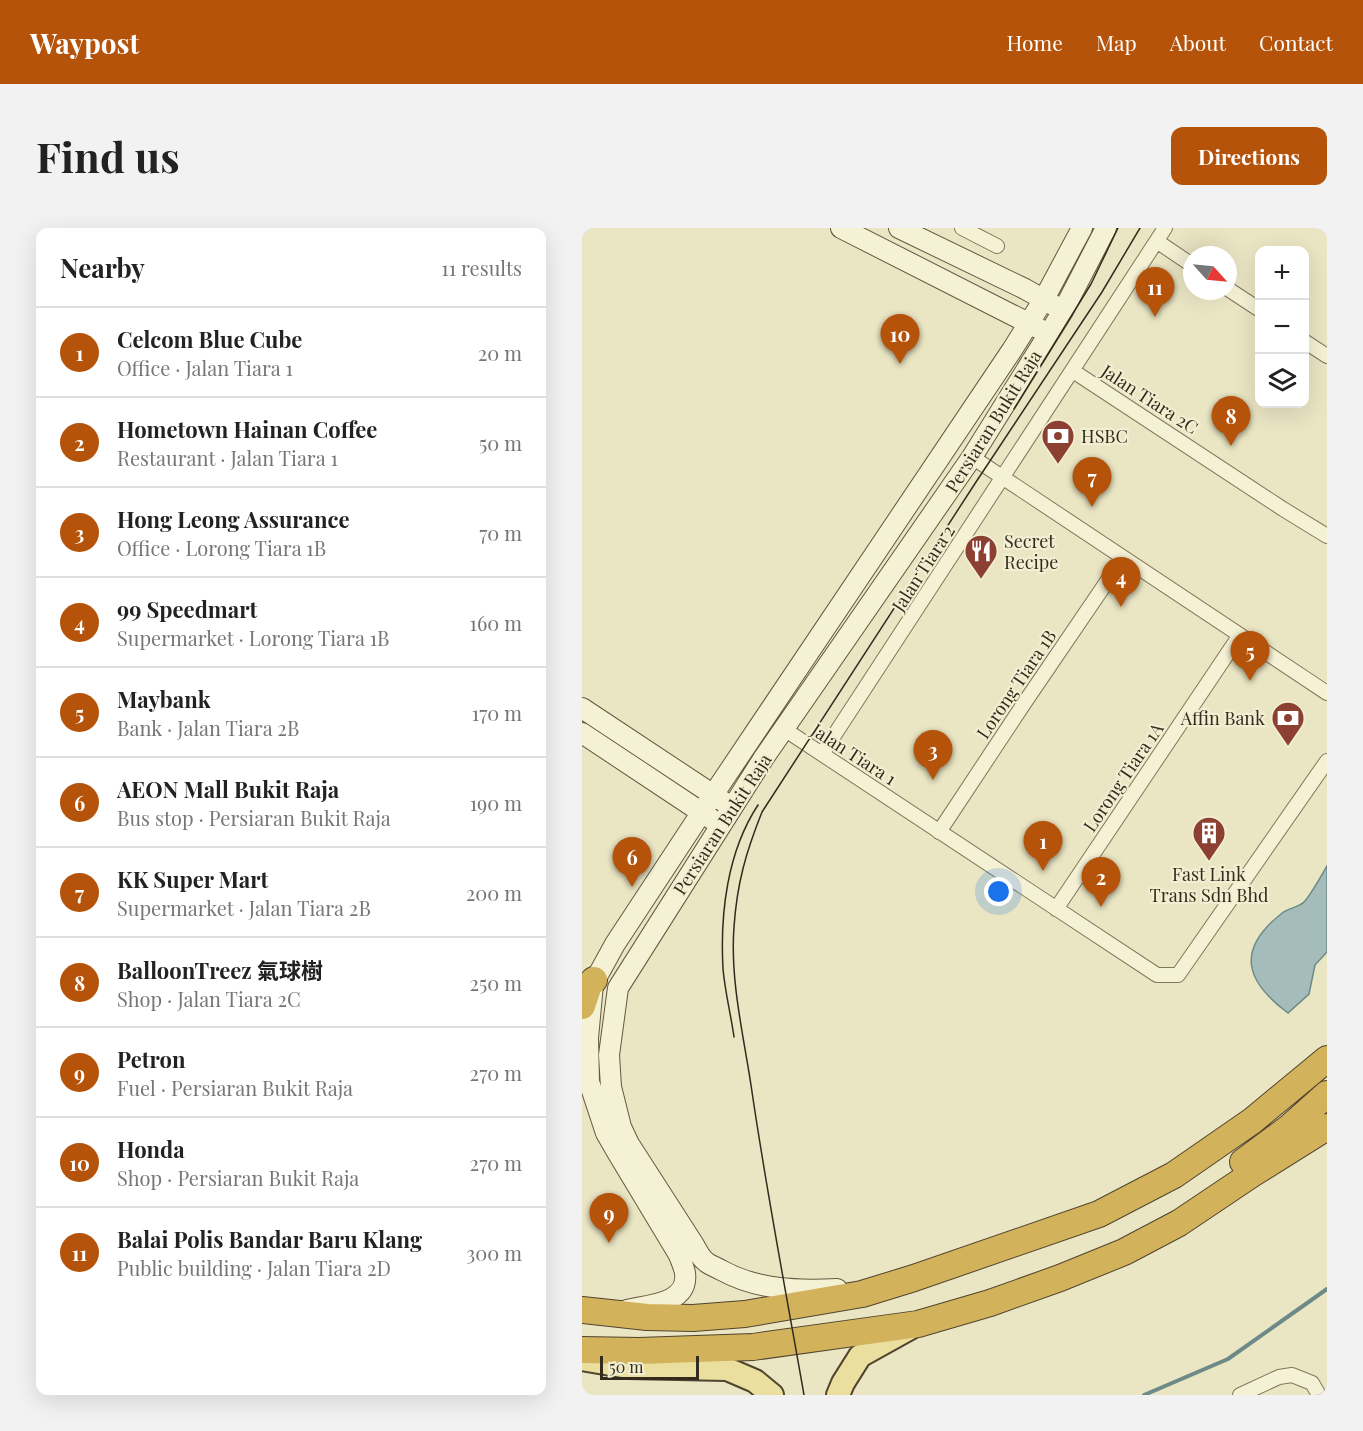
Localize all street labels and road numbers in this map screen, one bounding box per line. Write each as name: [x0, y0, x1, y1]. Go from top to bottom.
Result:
street label: Persiaran Bukit Raja: [939, 345, 1047, 497]
street label: Jalan Tiara 2C: [1096, 358, 1203, 439]
street label: Jalan Tiara 2: [886, 520, 960, 617]
street label: Lorong Tiara 1B: [971, 625, 1061, 743]
street label: Jalan Tiara 1: [806, 717, 901, 791]
street label: Lorong Tiara 1A: [1078, 717, 1169, 836]
street label: Persiaran Bukit Raja: [667, 749, 777, 899]

